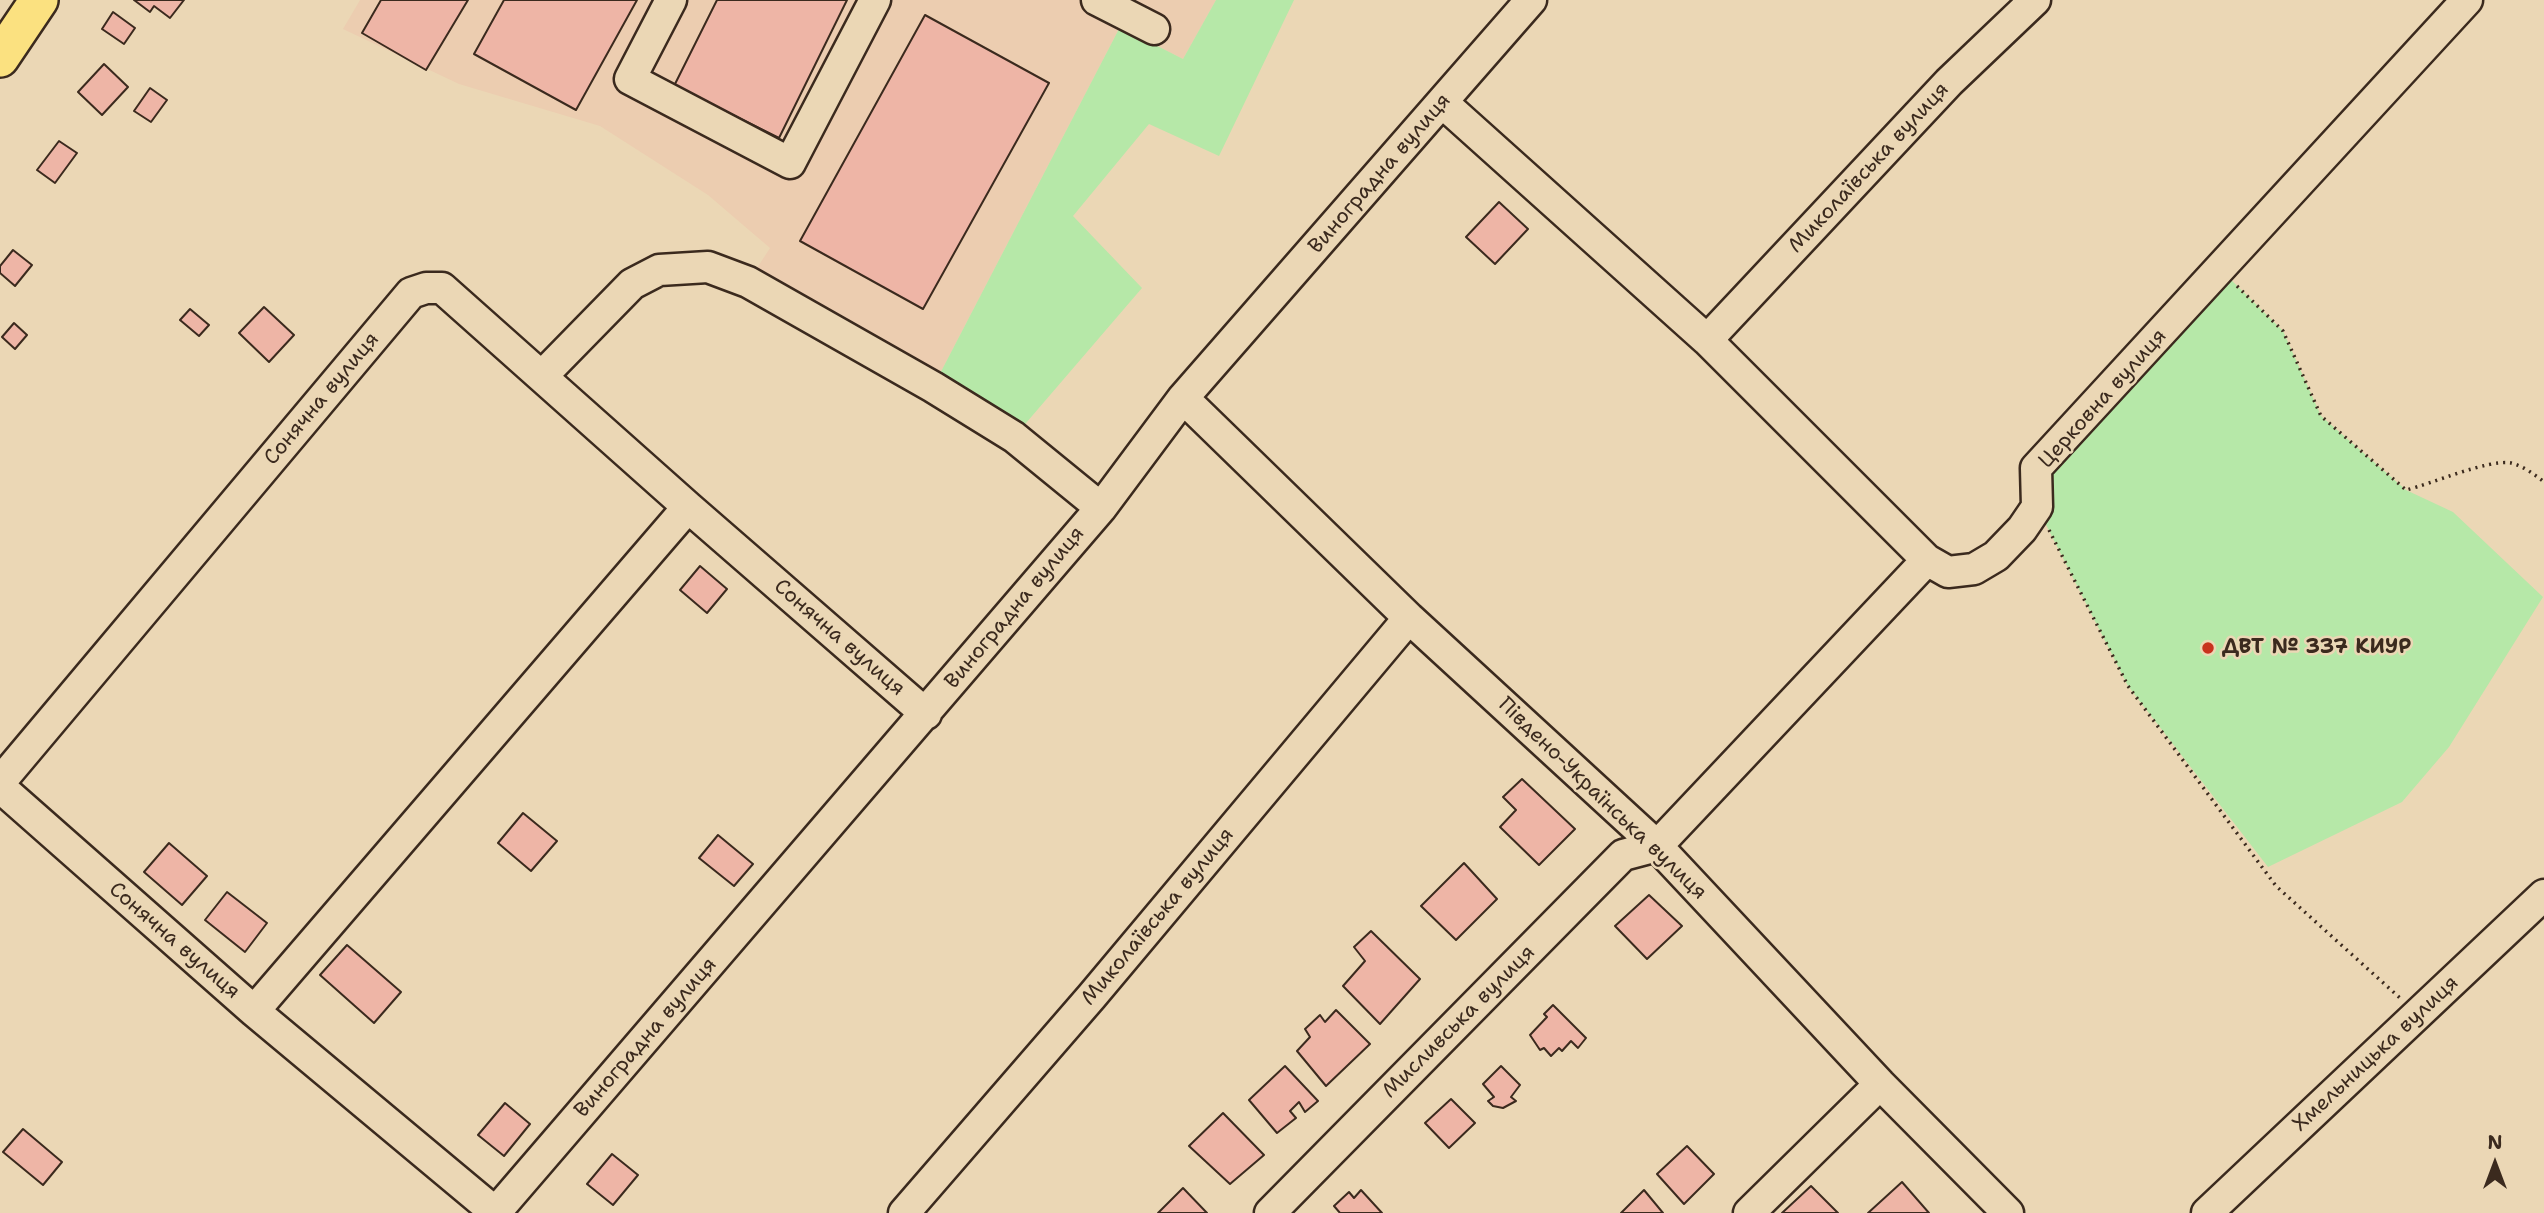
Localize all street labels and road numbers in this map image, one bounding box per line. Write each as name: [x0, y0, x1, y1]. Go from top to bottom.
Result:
street label: Миколаївська вулиця: [1783, 78, 1955, 258]
street label: Виноградна вулиця: [1304, 89, 1456, 259]
street label: Церковна вулиця: [2034, 324, 2172, 474]
street label: Сонячна вулиця: [259, 328, 385, 470]
street label: Виноградна вулиця: [940, 522, 1090, 694]
street label: Сонячна вулиця: [768, 574, 910, 702]
street label: Південо-Українська вулиця: [1492, 693, 1712, 905]
street label: Миколаївська вулиця: [1076, 823, 1240, 1011]
street label: Сонячна вулиця: [103, 877, 245, 1005]
street label: Мисливська вулиця: [1377, 940, 1541, 1104]
street label: Виноградна вулиця: [570, 953, 722, 1123]
street label: Хмельницька вулиця: [2288, 971, 2464, 1137]

